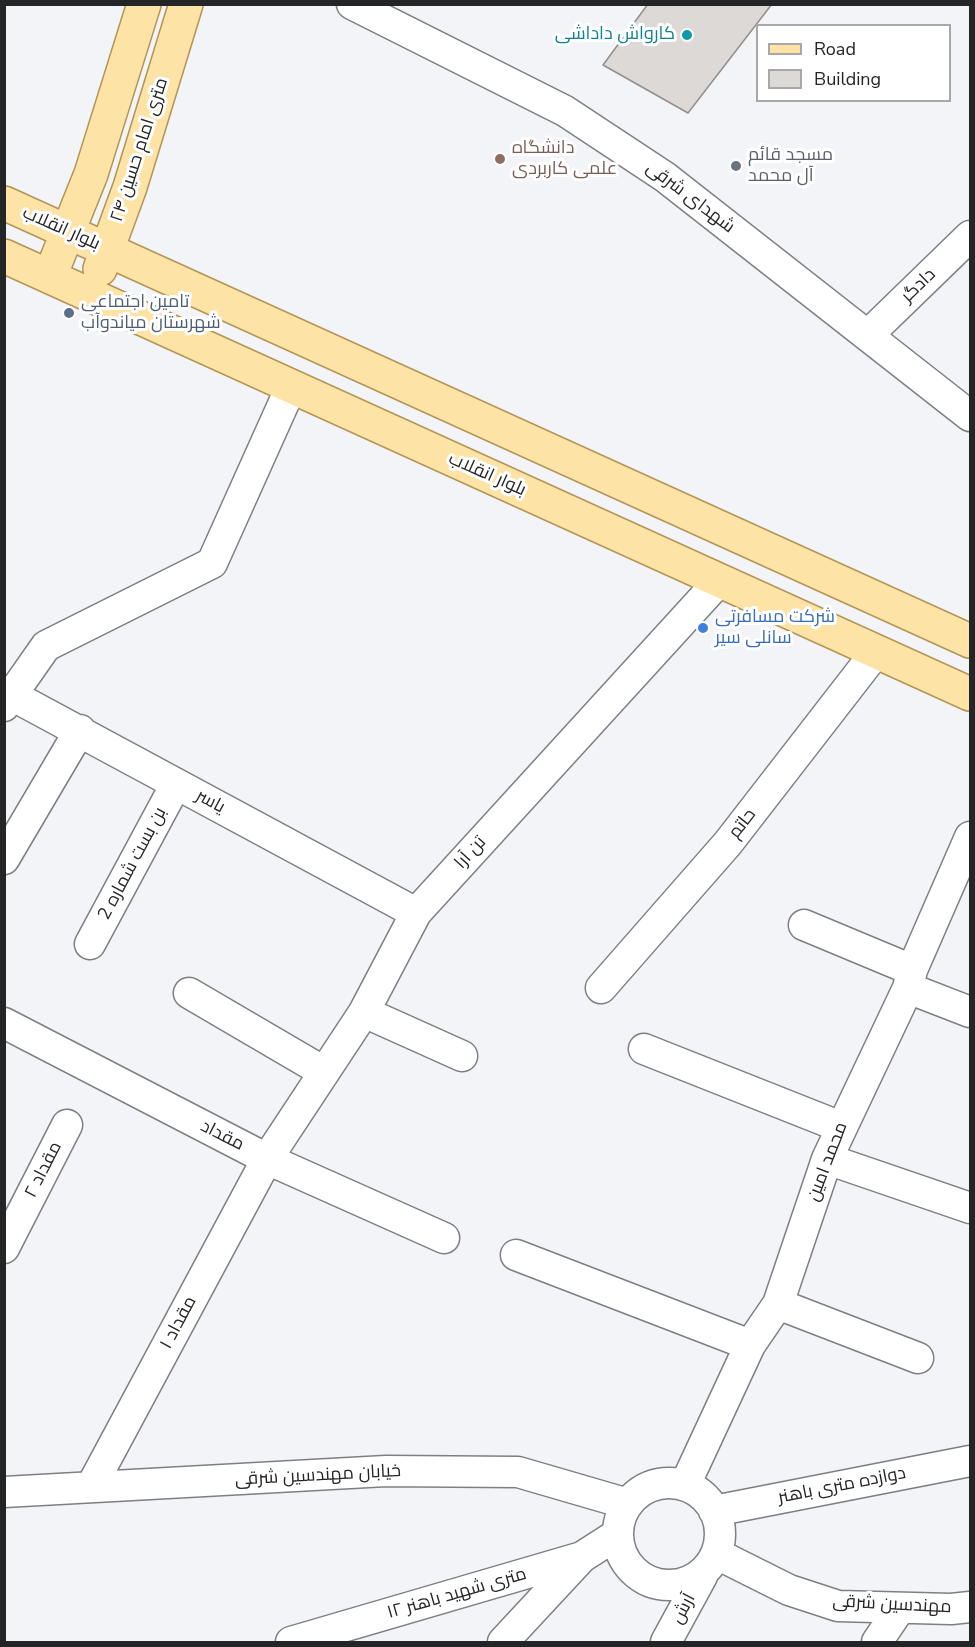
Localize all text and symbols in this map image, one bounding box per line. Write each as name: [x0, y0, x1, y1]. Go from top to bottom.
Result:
place label: کارواش داداشی: [555, 24, 675, 46]
legend: [756, 24, 951, 102]
marker: کارواش داداشی: [680, 28, 694, 42]
text: Road: [814, 37, 856, 61]
text: Building: [814, 67, 881, 91]
street label: ۲۴ متری امام حسین: [107, 75, 173, 225]
place label: دانشگاه علمی کاربردی: [512, 138, 617, 180]
place label: مسجد قائم آل محمد: [748, 145, 833, 188]
marker: دانشگاه علمی کاربردی: [493, 152, 507, 166]
street label: شهدای شرقی: [641, 158, 739, 238]
marker: مسجد قائم آل محمد: [729, 159, 743, 173]
street label: بلوار انقلاب: [19, 202, 103, 256]
street label: دادگر: [897, 264, 941, 308]
place label: تامین اجتماعی شهرستان میاندوآب: [81, 292, 221, 334]
marker: تامین اجتماعی شهرستان میاندوآب: [62, 306, 76, 320]
street label: بلوار انقلاب: [445, 448, 529, 502]
place label: شرکت مسافرتی سانلی سیر: [715, 607, 835, 650]
marker: شرکت مسافرتی سانلی سیر: [696, 621, 710, 635]
street label: یاسر: [192, 785, 228, 819]
street label: بن بست شماره 2: [94, 804, 172, 924]
street label: حاتم: [725, 805, 761, 843]
street label: تن آرا: [451, 832, 491, 874]
street label: مقداد: [197, 1116, 247, 1156]
street label: محمد امین: [803, 1119, 853, 1205]
street label: مقداد ۲: [21, 1138, 67, 1202]
street label: مقداد ۱: [156, 1293, 202, 1353]
street label: خیابان مهندسین شرقی: [234, 1461, 402, 1491]
street label: دوازده متری باهنر: [776, 1463, 908, 1509]
street label: ۱۲ متری شهید باهنر: [385, 1564, 529, 1624]
street label: آرش: [667, 1590, 701, 1628]
street label: مهندسین شرقی: [832, 1591, 952, 1619]

